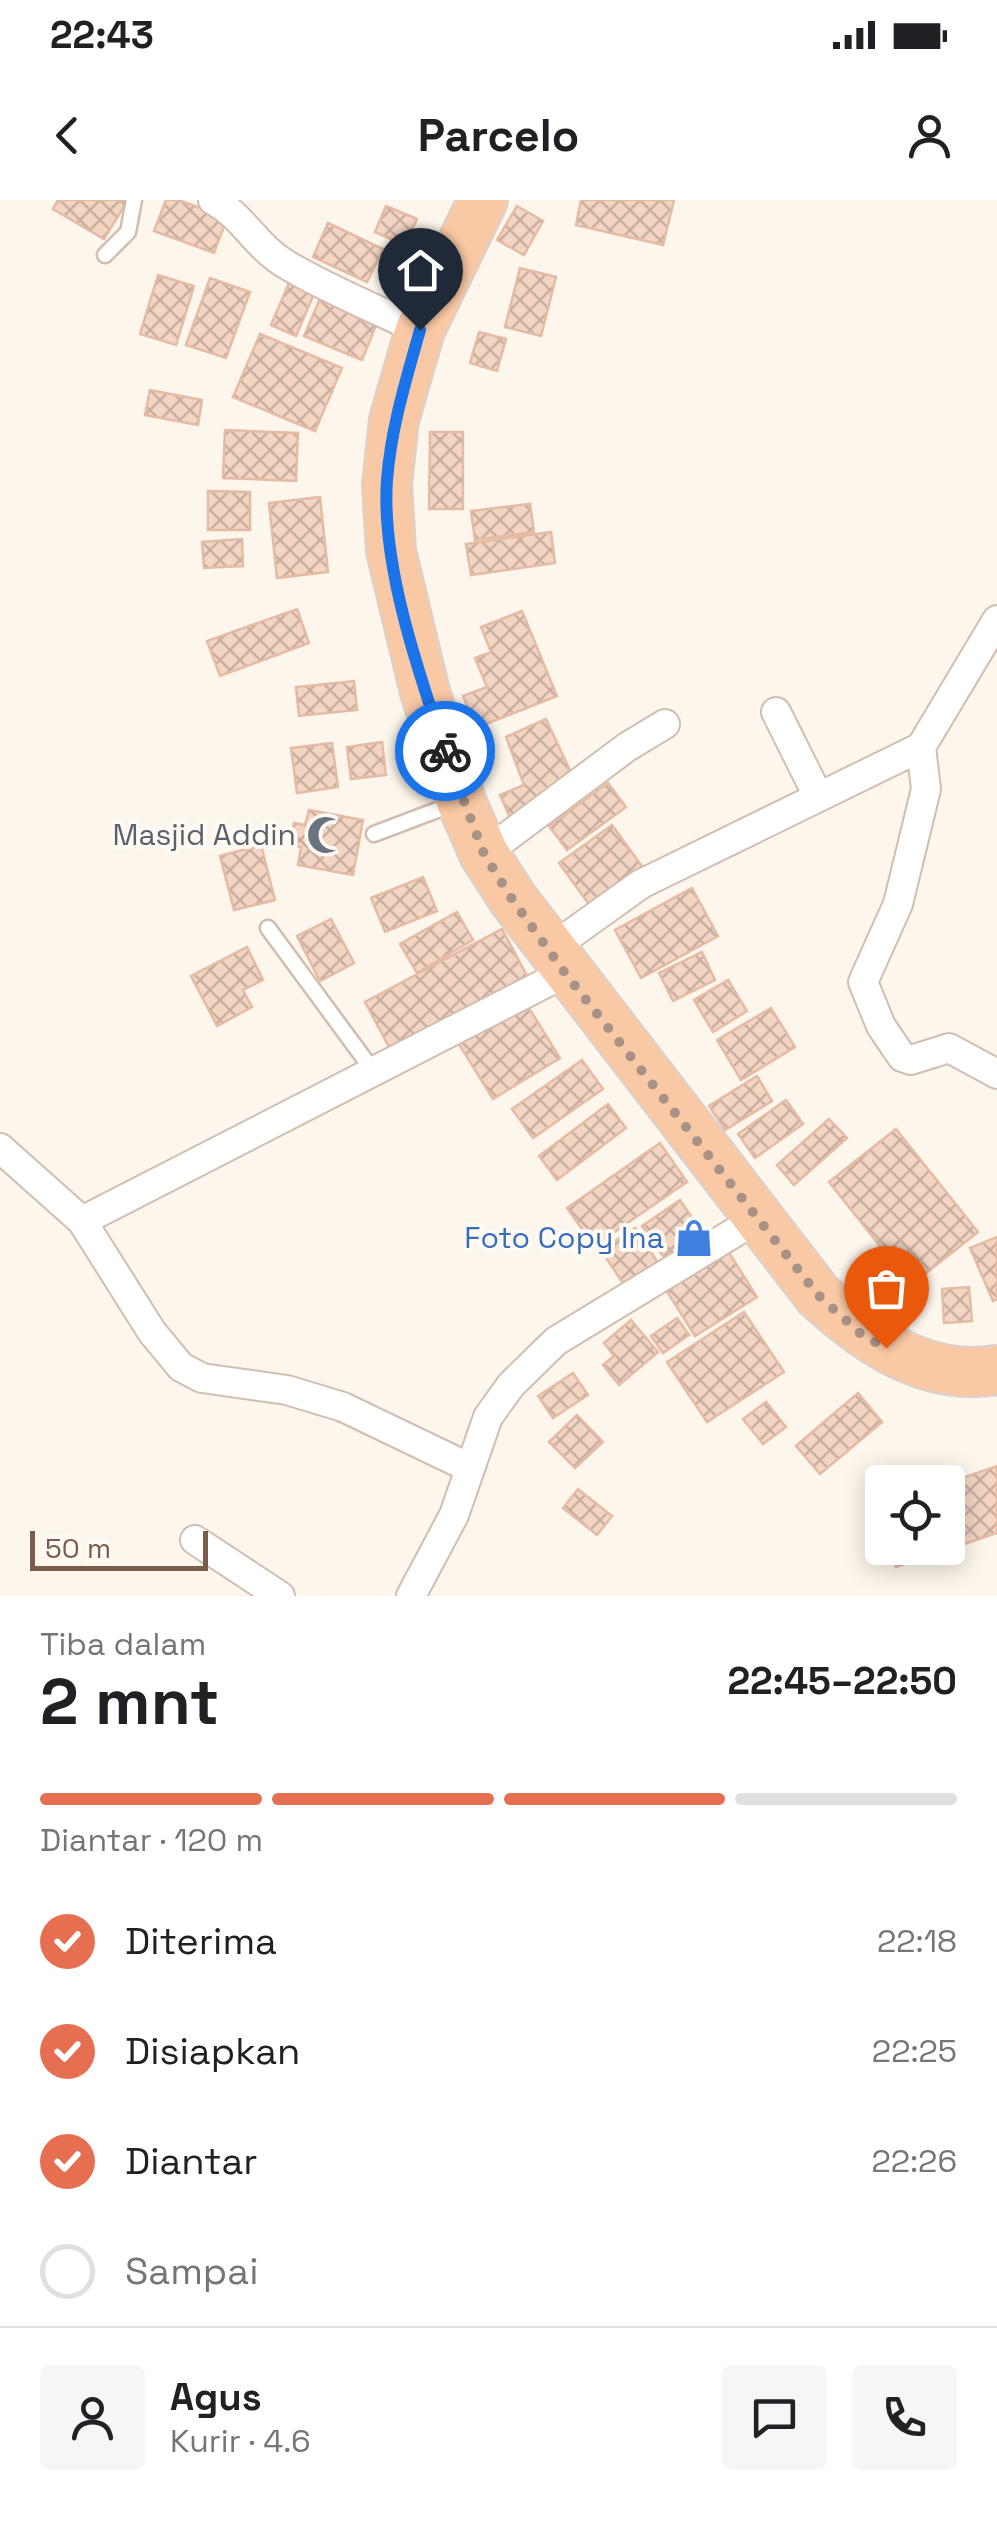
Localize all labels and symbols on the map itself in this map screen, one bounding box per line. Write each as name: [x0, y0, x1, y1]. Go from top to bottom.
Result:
pin: [378, 228, 463, 331]
courier: [395, 701, 495, 801]
mosque icon: Masjid Addin: [305, 814, 347, 856]
place label: Masjid Addin: [112, 815, 296, 854]
shop icon: Foto Copy Ina: [673, 1217, 715, 1259]
place label: Foto Copy Ina: [464, 1218, 664, 1257]
pin: [844, 1246, 929, 1349]
scale bar: [30, 1526, 208, 1570]

